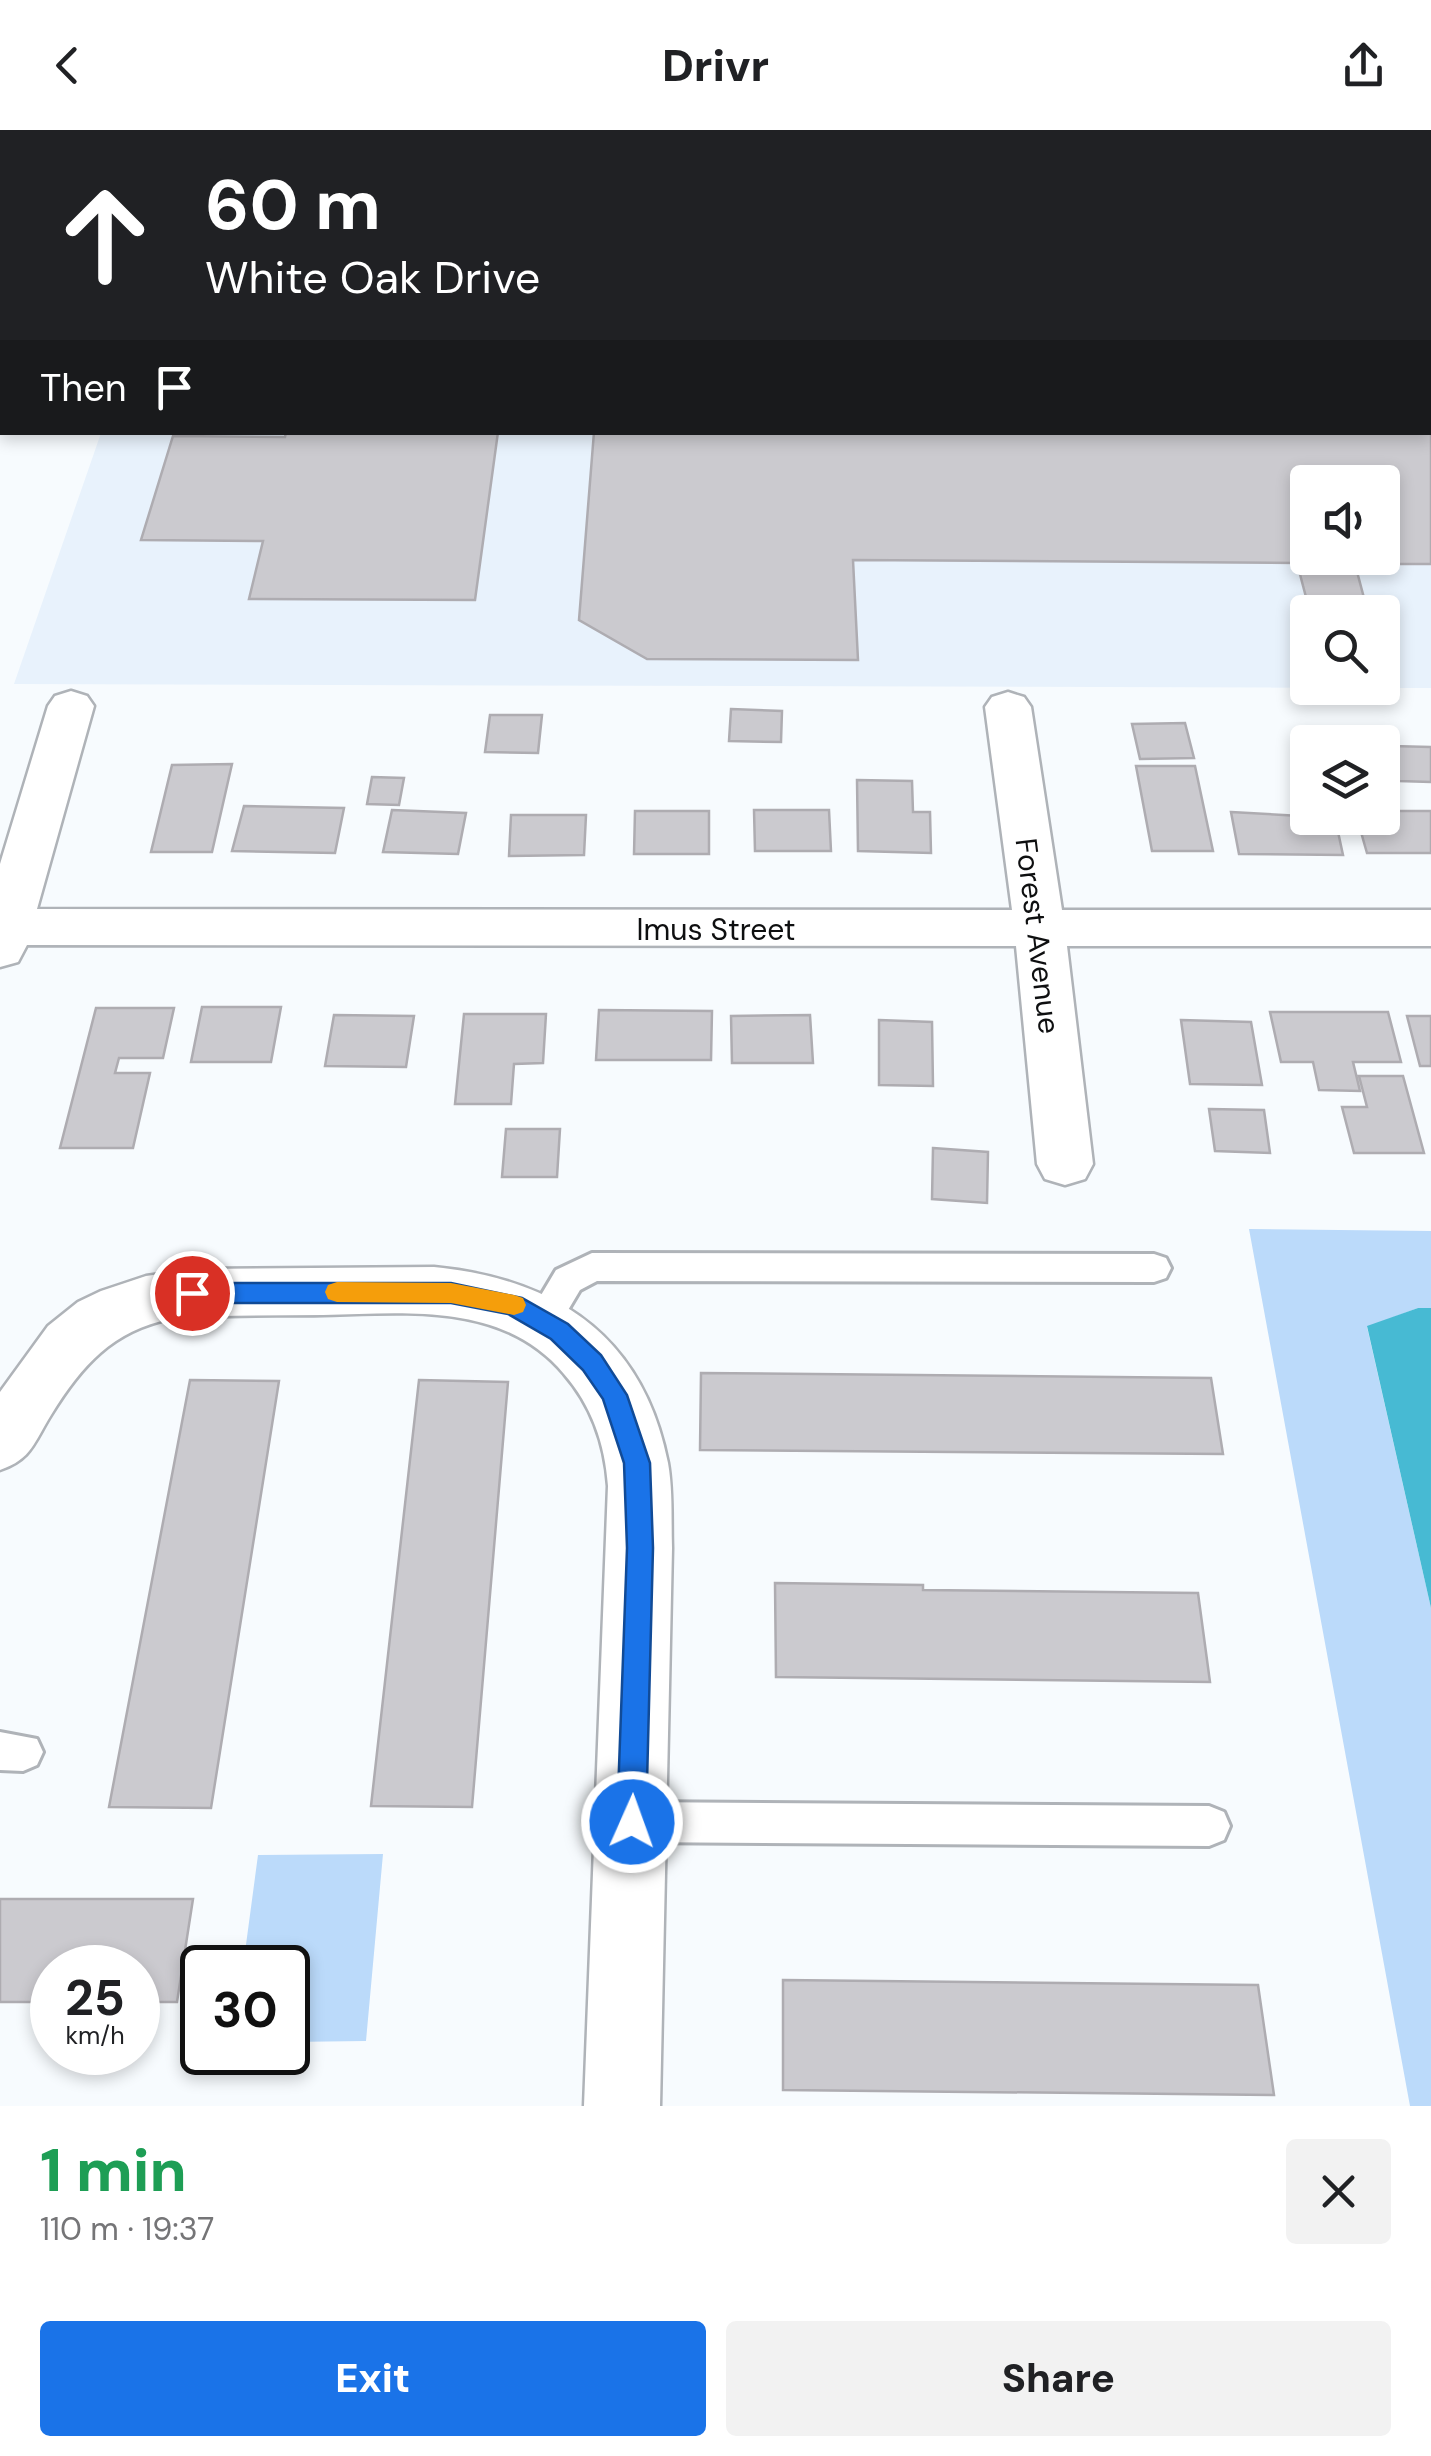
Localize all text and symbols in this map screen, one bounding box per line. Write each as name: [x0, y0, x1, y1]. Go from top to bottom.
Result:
text: Drivr: [662, 36, 769, 95]
icon: back: [40, 38, 95, 93]
icon: share: [1336, 38, 1391, 93]
text: 60 m: [205, 160, 381, 251]
icon: ahead: [40, 170, 170, 300]
text: White Oak Drive: [205, 248, 540, 307]
icon: arrive: [147, 360, 202, 415]
text: Then: [40, 363, 127, 413]
map controls: [1290, 465, 1400, 835]
button: sound: [1290, 465, 1400, 575]
button: search: [1290, 595, 1400, 705]
button: layers: [1290, 725, 1400, 835]
street label: Forest Avenue: [1007, 836, 1069, 1036]
street label: Imus Street: [637, 910, 796, 949]
pin: [150, 1251, 235, 1336]
icon: arrive: [165, 1266, 220, 1321]
position arrow: [580, 1770, 684, 1874]
speed limit sign: 30: [180, 1945, 310, 2075]
text: 25: [65, 1965, 125, 2031]
text: km/h: [65, 2019, 125, 2052]
text: 1 min: [40, 2131, 187, 2210]
button: close: [1286, 2139, 1391, 2244]
text: 110 m · 19:37: [40, 2208, 214, 2250]
button: Exit: [40, 2321, 706, 2436]
button: Share: [726, 2321, 1391, 2436]

